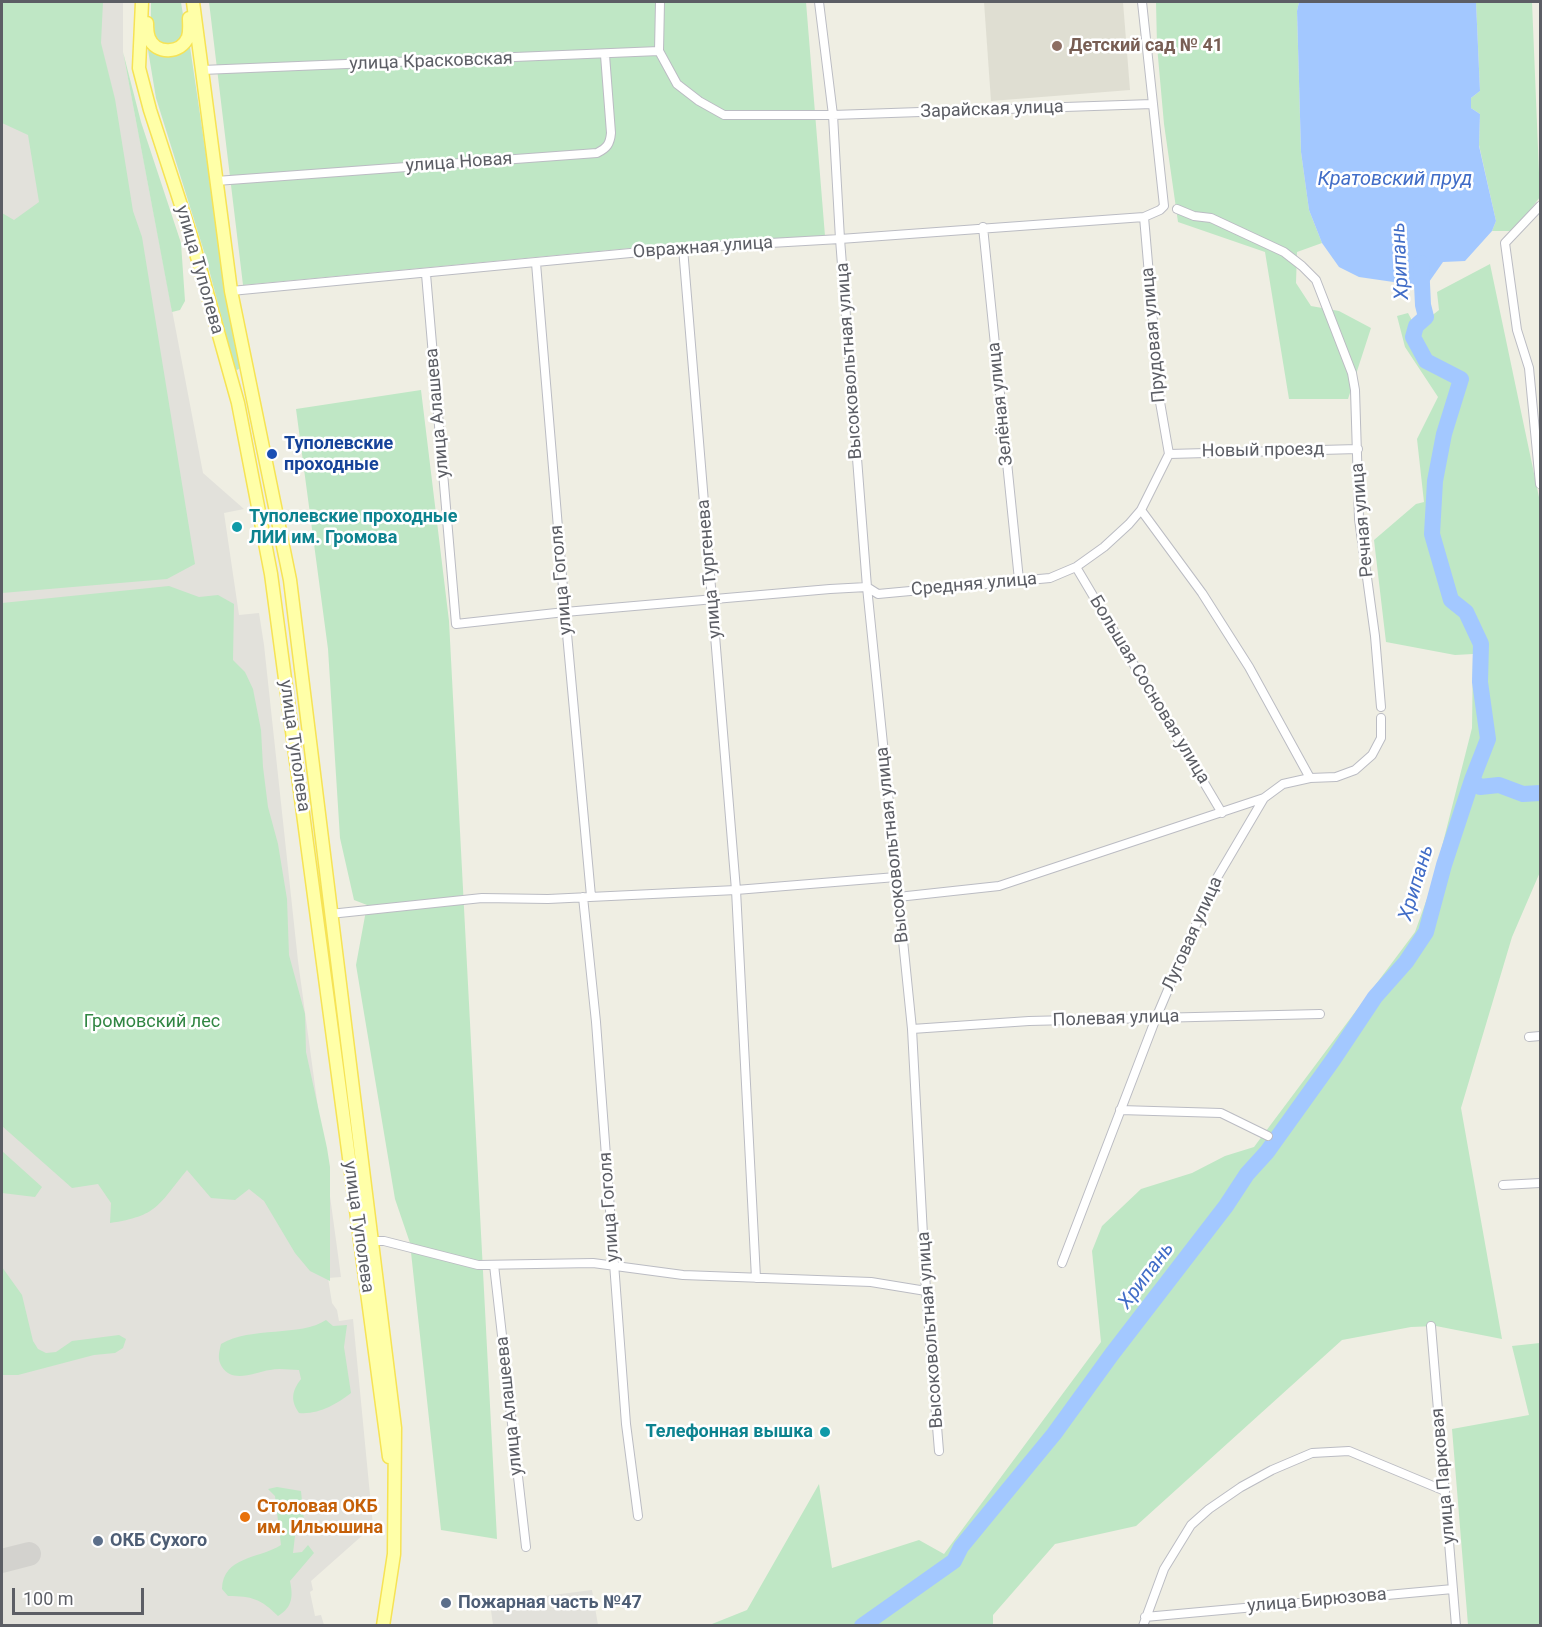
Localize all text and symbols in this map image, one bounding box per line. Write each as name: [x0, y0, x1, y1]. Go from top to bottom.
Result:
place label: Детский сад № 41: [1069, 35, 1223, 57]
marker: Детский сад № 41: [1050, 39, 1064, 53]
street label: улица Красковская: [349, 48, 513, 76]
street label: Зарайская улица: [920, 97, 1064, 123]
street label: улица Новая: [405, 148, 513, 178]
water label: Кратовский пруд: [1318, 168, 1472, 192]
street label: улица Туполева: [170, 203, 228, 337]
water label: Хрипань: [1387, 222, 1415, 300]
street label: Овражная улица: [632, 232, 774, 264]
street label: Высоковольтная улица: [832, 262, 868, 460]
street label: Прудовая улица: [1137, 266, 1171, 404]
street label: Зелёная улица: [984, 341, 1018, 467]
street label: улица Алашева: [422, 347, 454, 479]
place label: Туполевские проходные: [284, 433, 393, 476]
street label: Новый проезд: [1202, 439, 1324, 463]
marker: Туполевские проходные: [265, 447, 279, 461]
street label: Речная улица: [1347, 462, 1379, 578]
street label: улица Тургенева: [693, 499, 727, 639]
place label: Туполевские проходные ЛИИ им. Громова: [249, 506, 457, 548]
marker: Туполевские проходные ЛИИ им. Громова: [230, 520, 244, 534]
street label: улица Гоголя: [546, 524, 578, 636]
street label: Средняя улица: [910, 569, 1038, 601]
street label: Большая Сосновая улица: [1084, 592, 1214, 788]
street label: улица Туполева: [274, 679, 314, 813]
street label: Высоковольтная улица: [872, 746, 914, 944]
water label: Хрипань: [1394, 842, 1440, 924]
street label: Луговая улица: [1158, 874, 1228, 994]
street label: Полевая улица: [1052, 1006, 1180, 1032]
park label: Громовский лес: [84, 1011, 220, 1033]
street label: улица Гоголя: [595, 1151, 625, 1263]
street label: улица Туполева: [338, 1160, 378, 1294]
street label: Высоковольтная улица: [913, 1231, 949, 1429]
water label: Хрипань: [1114, 1238, 1180, 1314]
street label: улица Алашеева: [492, 1335, 528, 1477]
street label: улица Парковая: [1427, 1407, 1461, 1545]
place label: Телефонная вышка: [645, 1421, 813, 1443]
marker: Телефонная вышка: [818, 1425, 832, 1439]
place label: Столовая ОКБ им. Ильюшина: [257, 1496, 383, 1538]
marker: Столовая ОКБ им. Ильюшина: [238, 1510, 252, 1524]
place label: ОКБ Сухого: [110, 1530, 207, 1552]
marker: ОКБ Сухого: [91, 1534, 105, 1548]
scale bar: [15, 1576, 147, 1614]
street label: улица Бирюзова: [1246, 1584, 1388, 1618]
text: 100 m: [23, 1588, 74, 1609]
place label: Пожарная часть №47: [458, 1592, 642, 1614]
marker: Пожарная часть №47: [439, 1596, 453, 1610]

